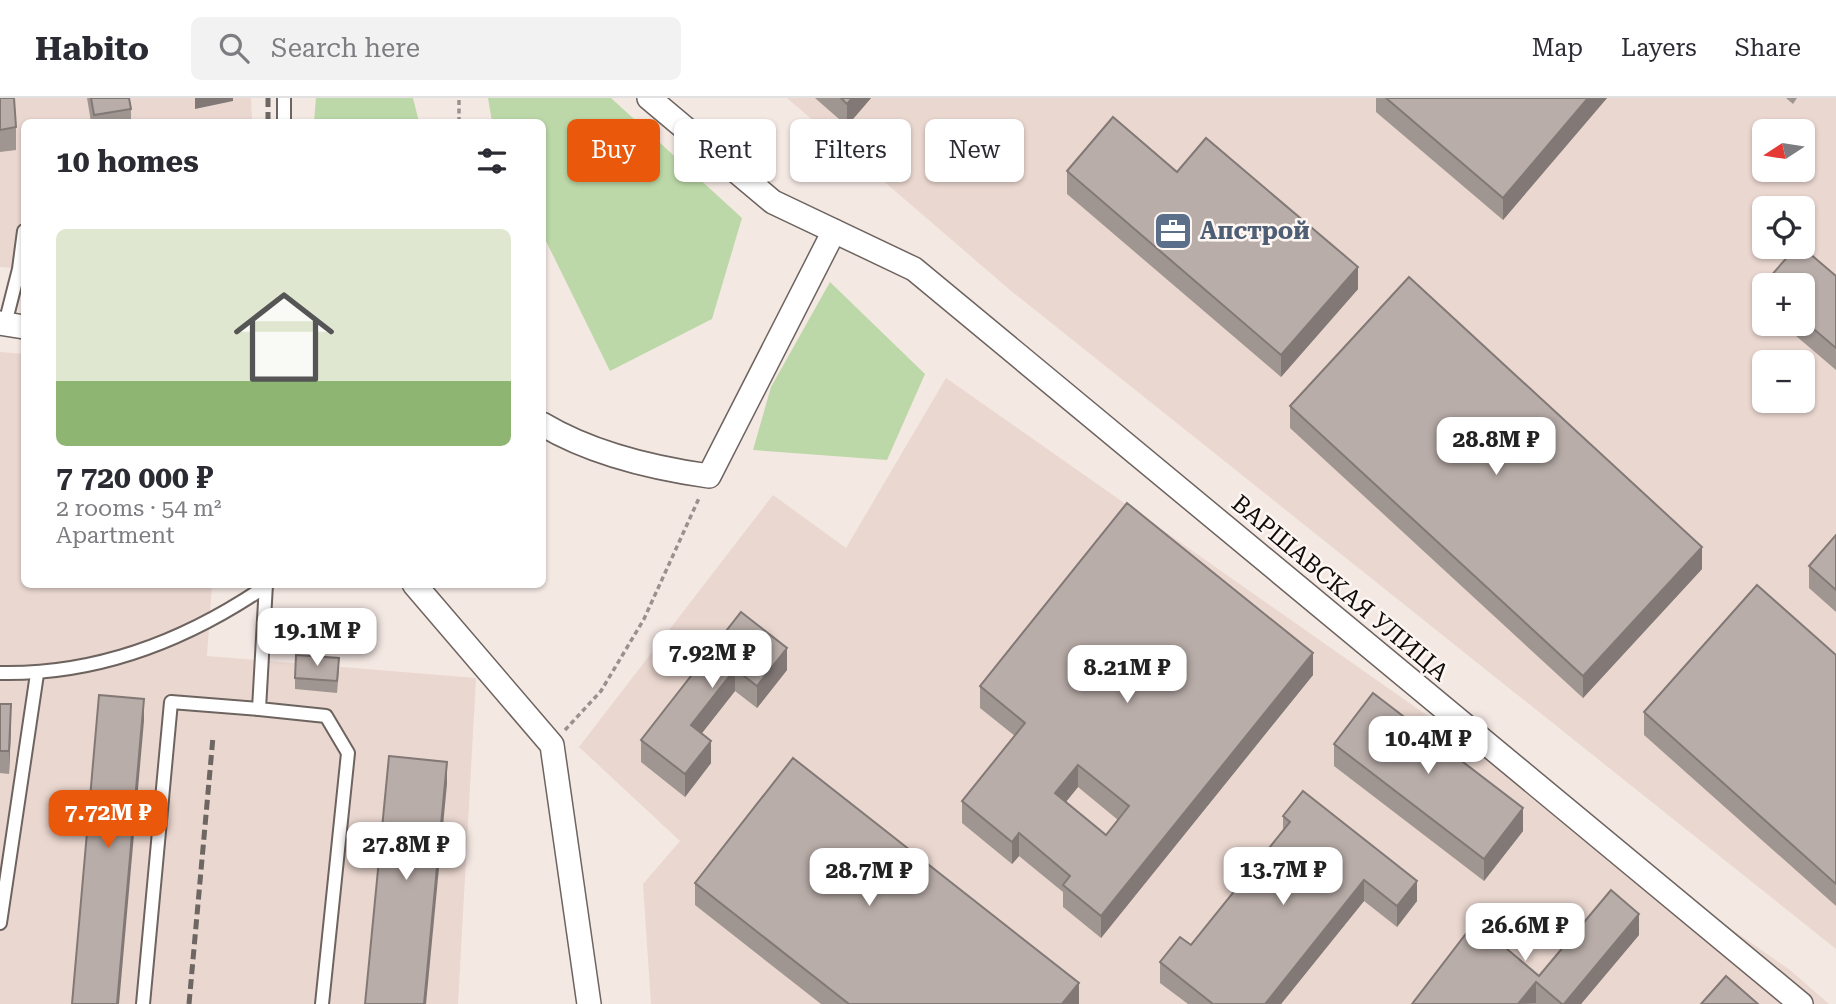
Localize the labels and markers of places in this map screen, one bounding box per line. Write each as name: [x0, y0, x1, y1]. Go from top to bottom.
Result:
office icon: Апстрой: [1152, 210, 1194, 252]
place label: Апстрой: [1200, 217, 1310, 245]
pin: 28.8M ₽: [1431, 418, 1561, 477]
pin: 19.1M ₽: [252, 608, 382, 668]
pin: 7.92M ₽: [647, 630, 777, 690]
pin: 8.21M ₽: [1062, 646, 1192, 705]
pin: 10.4M ₽: [1363, 716, 1493, 776]
pin: 7.72M ₽: [43, 790, 173, 850]
pin: 27.8M ₽: [341, 822, 471, 882]
pin: 28.7M ₽: [804, 848, 934, 908]
pin: 13.7M ₽: [1218, 848, 1348, 907]
pin: 26.6M ₽: [1460, 904, 1590, 963]

